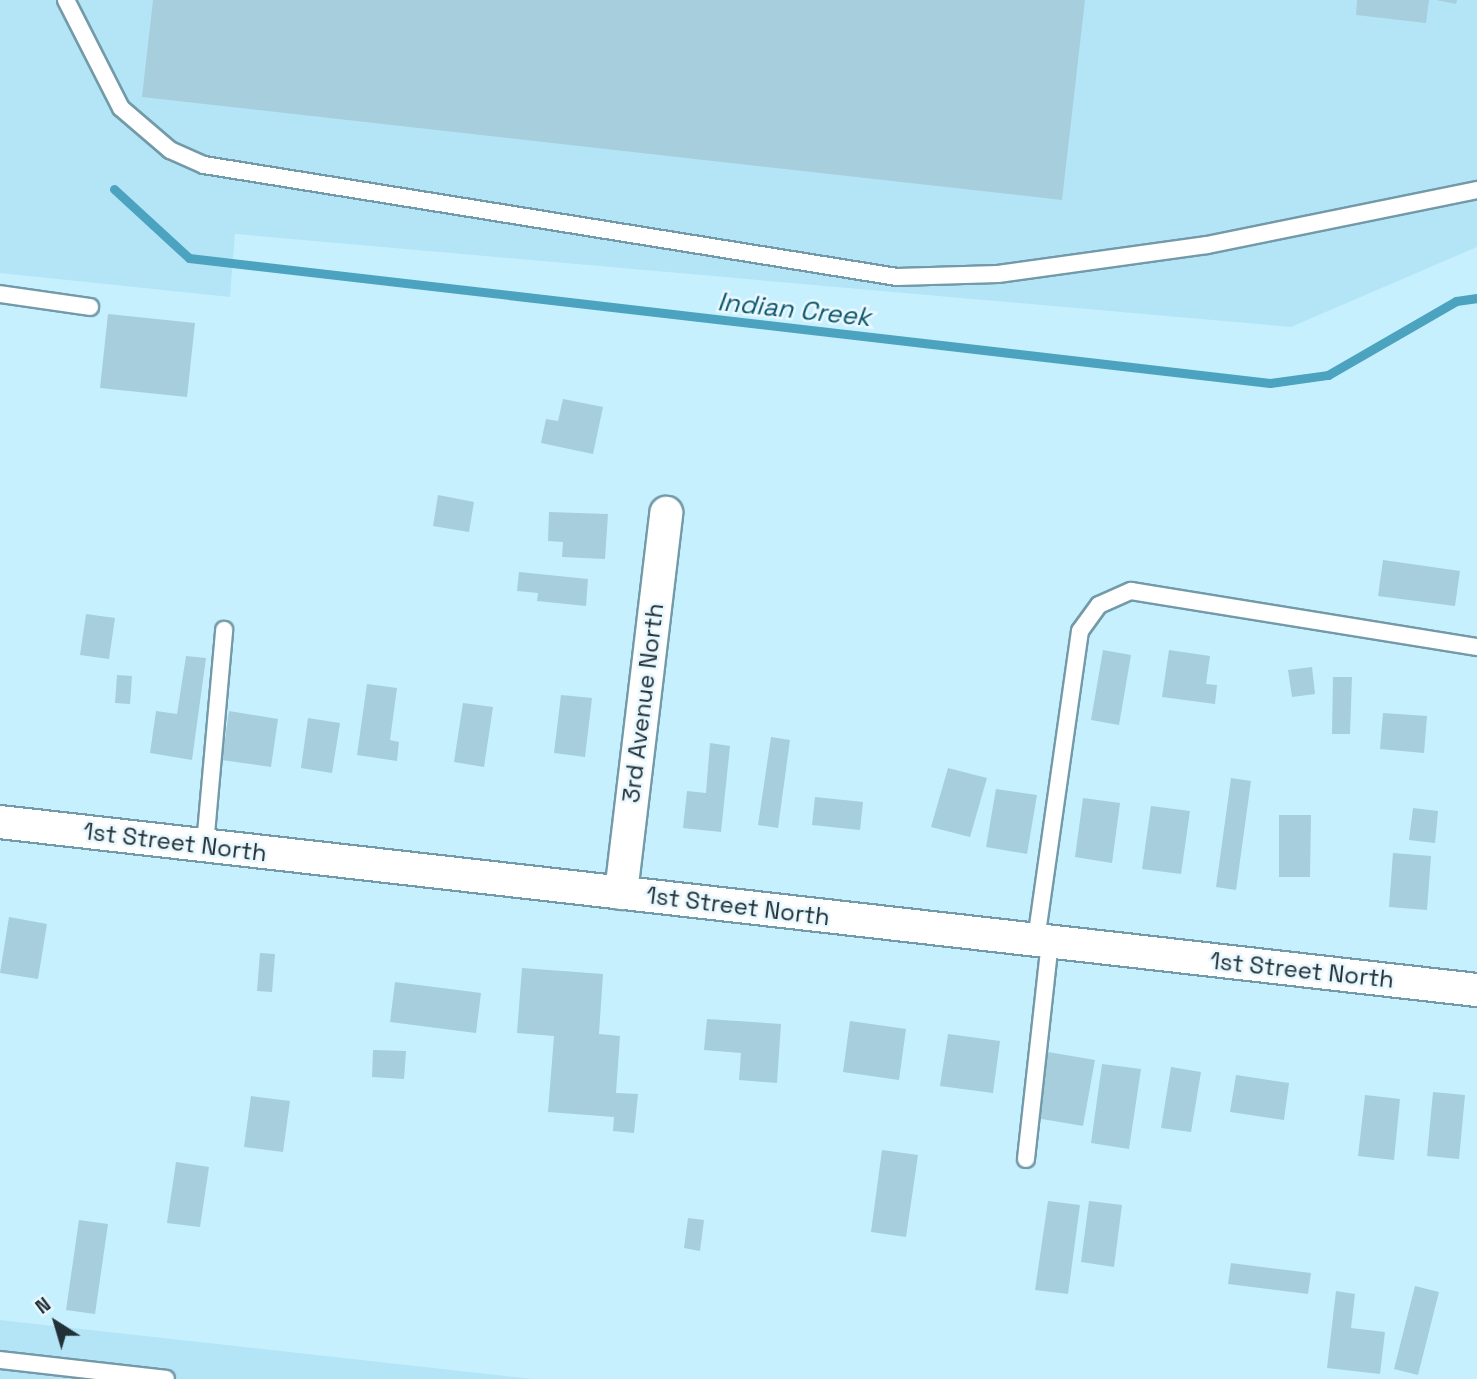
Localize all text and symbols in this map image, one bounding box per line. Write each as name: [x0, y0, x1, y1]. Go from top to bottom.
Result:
water label: Indian Creek: [716, 286, 872, 334]
street label: 3rd Avenue North: [616, 601, 670, 805]
street label: 1st Street North: [82, 816, 268, 868]
street label: 1st Street North: [645, 880, 831, 932]
street label: 1st Street North: [1209, 946, 1395, 994]
north arrow: [21, 1288, 91, 1358]
text: N: [30, 1292, 56, 1320]

